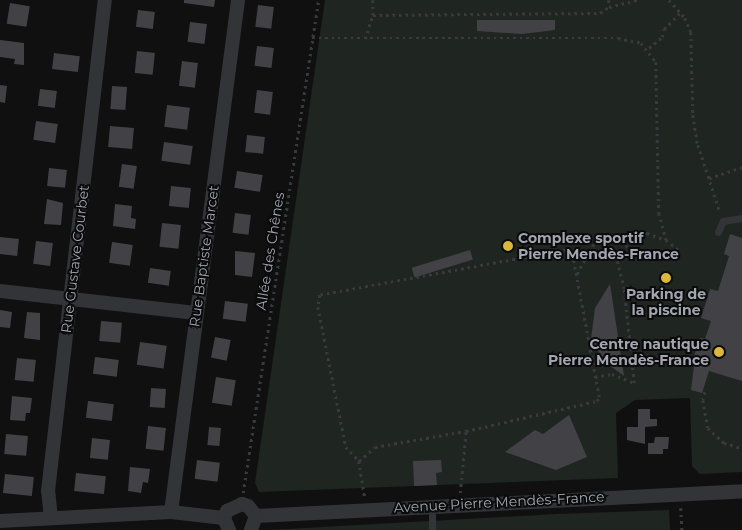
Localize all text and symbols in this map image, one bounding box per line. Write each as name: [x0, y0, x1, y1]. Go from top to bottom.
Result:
street label: Rue Gustave Courbet: [58, 184, 92, 334]
street label: Rue Baptiste Marcet: [186, 184, 222, 328]
street label: Allée des Chênes: [252, 191, 288, 311]
place label: Complexe sportif Pierre Mendès-France: [518, 230, 679, 262]
marker: Complexe sportif Pierre Mendès-France: [502, 240, 514, 252]
marker: Parking de la piscine: [660, 272, 672, 284]
place label: Parking de la piscine: [626, 286, 706, 318]
place label: Centre nautique Pierre Mendès-France: [548, 336, 709, 368]
marker: Centre nautique Pierre Mendès-France: [713, 346, 725, 358]
street label: Avenue Pierre Mendès-France: [393, 488, 605, 516]

